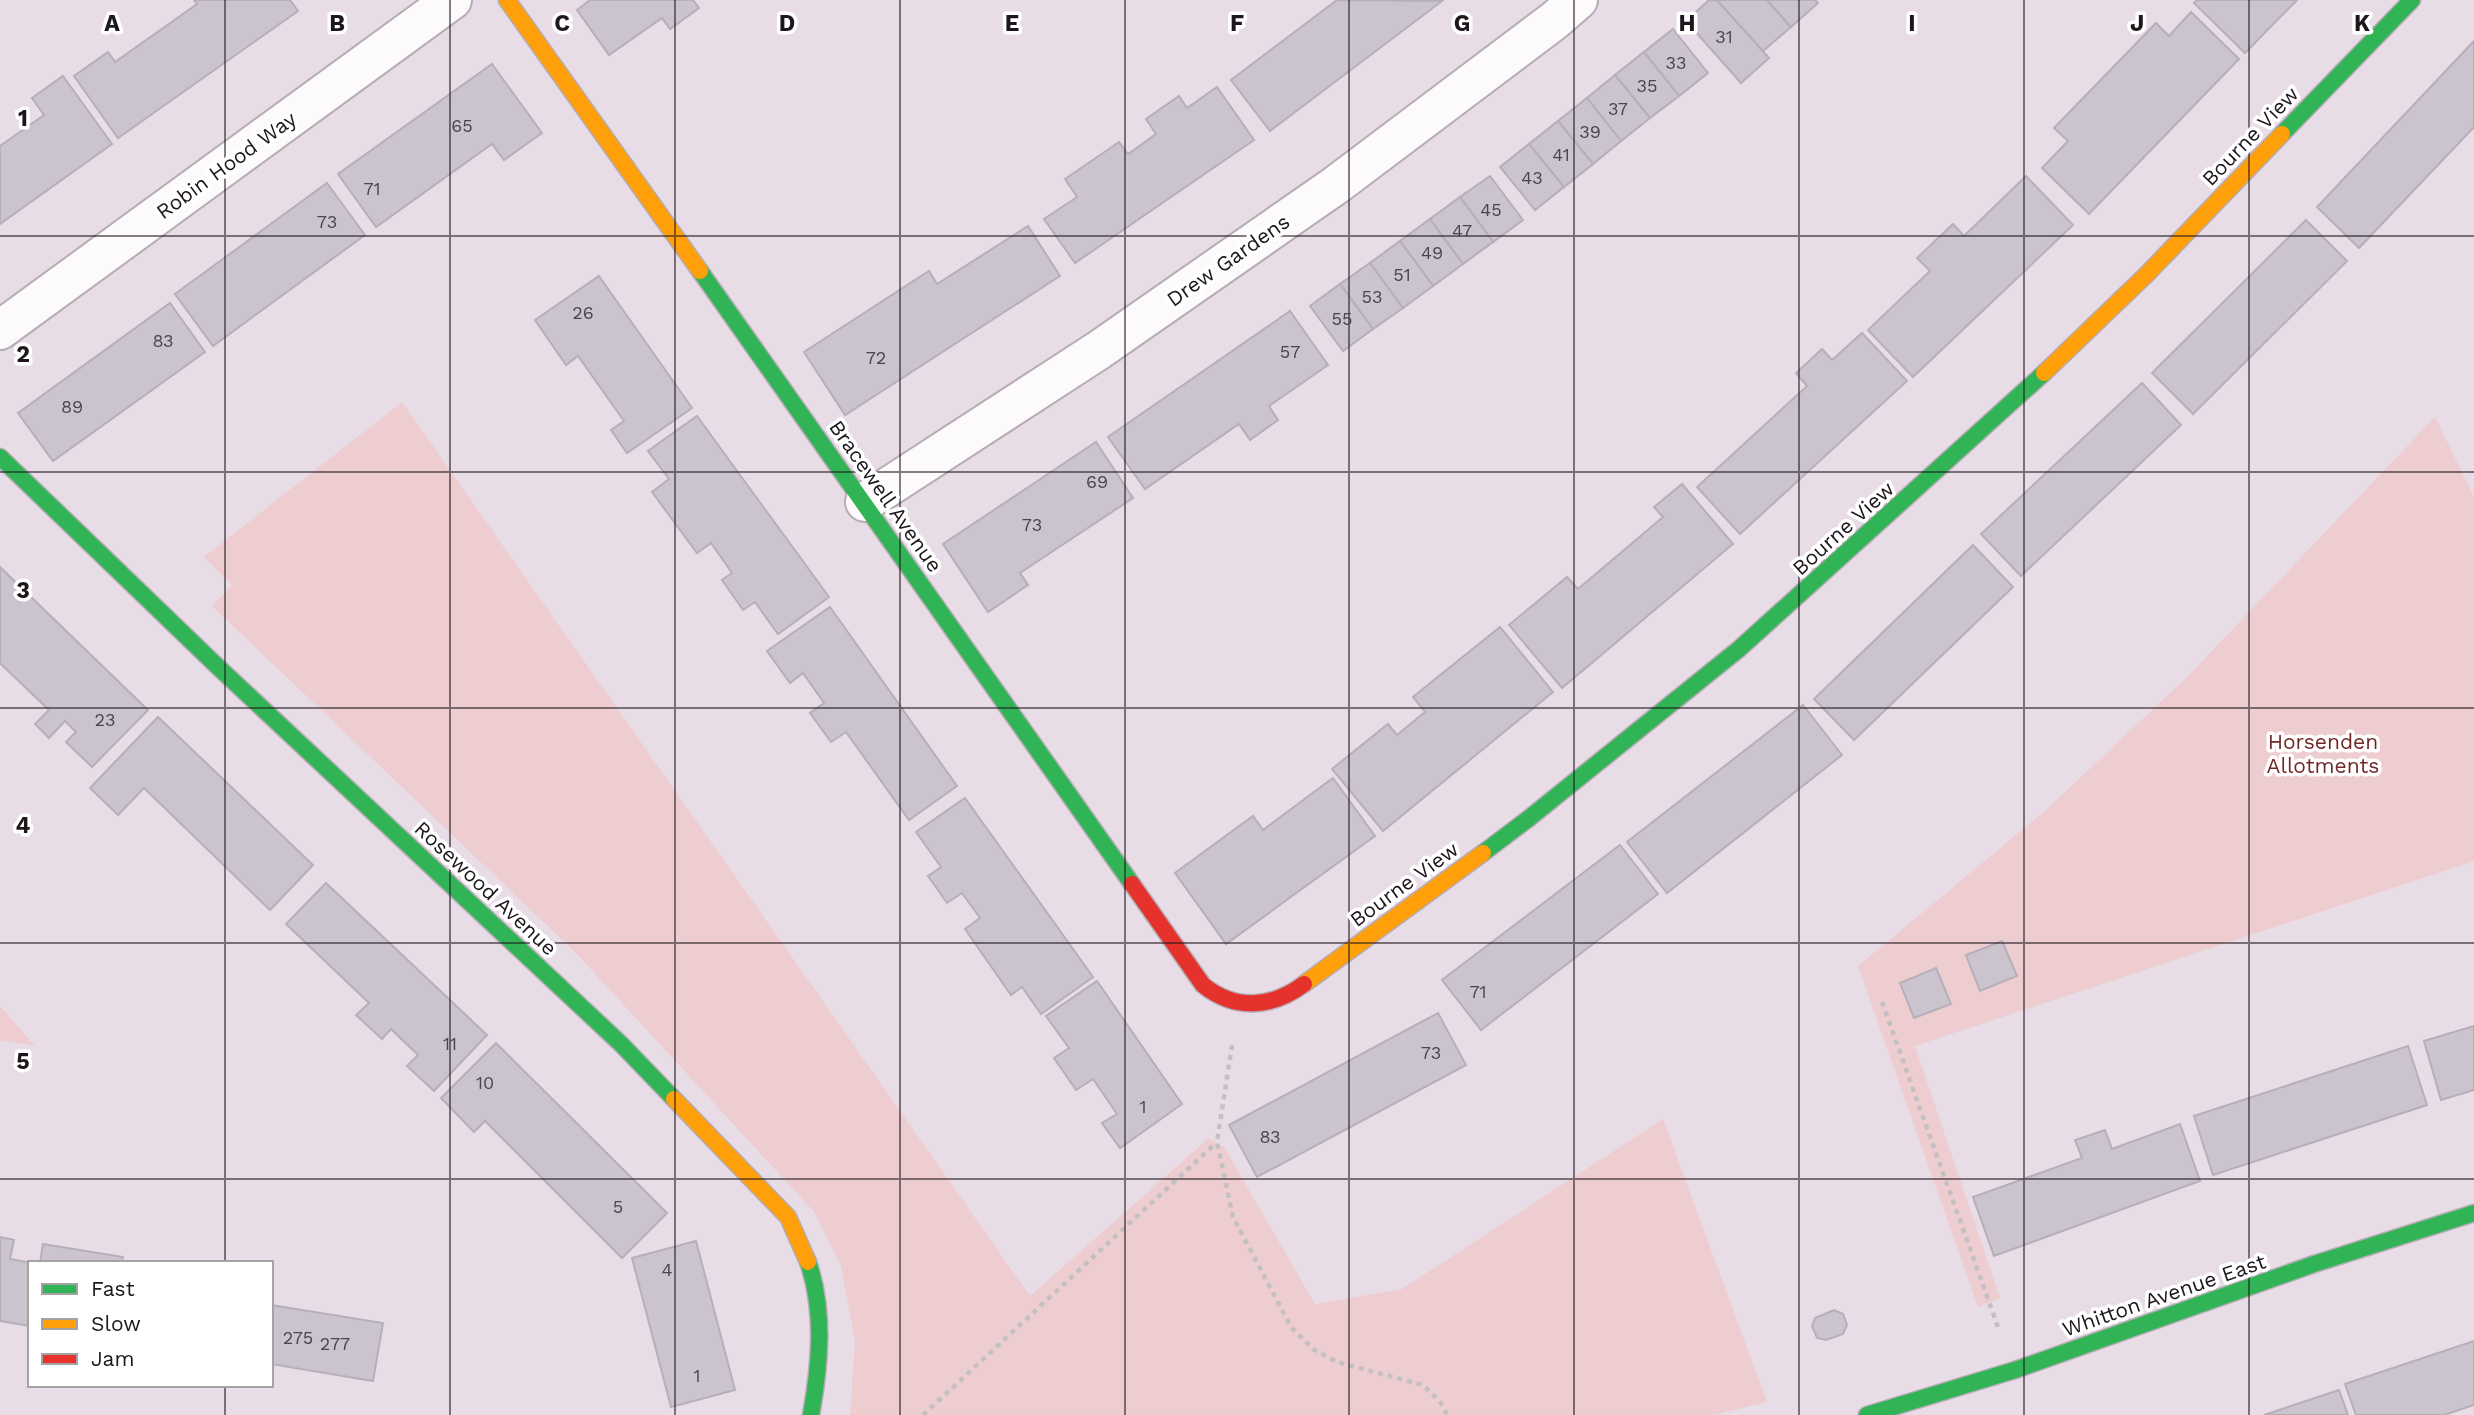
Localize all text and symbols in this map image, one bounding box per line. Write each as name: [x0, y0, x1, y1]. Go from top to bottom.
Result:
text: A: [104, 10, 120, 37]
text: B: [329, 10, 345, 37]
text: C: [554, 10, 570, 37]
text: D: [779, 10, 795, 37]
text: E: [1005, 10, 1019, 37]
text: F: [1230, 10, 1244, 37]
text: G: [1454, 10, 1470, 37]
text: H: [1678, 10, 1696, 37]
text: I: [1908, 10, 1916, 37]
text: J: [2130, 10, 2144, 37]
text: K: [2354, 10, 2370, 37]
house number: 31: [1715, 26, 1733, 47]
house number: 33: [1666, 52, 1687, 73]
house number: 35: [1637, 75, 1657, 96]
street label: Bourne View: [2197, 81, 2303, 191]
house number: 37: [1608, 98, 1628, 119]
text: 1: [18, 105, 28, 132]
street label: Robin Hood Way: [151, 106, 301, 224]
house number: 65: [451, 115, 473, 136]
house number: 39: [1579, 121, 1601, 142]
house number: 41: [1552, 144, 1570, 165]
house number: 43: [1521, 167, 1543, 188]
house number: 71: [363, 178, 381, 199]
house number: 45: [1480, 199, 1502, 220]
street label: Drew Gardens: [1162, 208, 1294, 312]
house number: 73: [317, 211, 337, 232]
house number: 47: [1452, 220, 1472, 241]
house number: 49: [1421, 242, 1443, 263]
house number: 51: [1393, 264, 1411, 285]
house number: 53: [1362, 286, 1382, 307]
house number: 26: [572, 302, 594, 323]
house number: 55: [1332, 308, 1352, 329]
house number: 83: [152, 330, 174, 351]
text: 2: [16, 341, 30, 368]
house number: 57: [1280, 341, 1300, 362]
house number: 72: [866, 347, 886, 368]
house number: 89: [61, 396, 83, 417]
street label: Bracewell Avenue: [824, 415, 948, 577]
house number: 69: [1086, 471, 1108, 492]
street label: Bourne View: [1787, 476, 1899, 580]
house number: 73: [1022, 514, 1042, 535]
text: 3: [16, 577, 30, 604]
house number: 23: [95, 709, 116, 730]
park label: Horsenden Allotments: [2267, 729, 2379, 778]
text: 4: [16, 812, 31, 839]
street label: Rosewood Avenue: [410, 816, 562, 960]
street label: Bourne View: [1345, 836, 1463, 932]
house number: 71: [1469, 981, 1487, 1002]
house number: 11: [443, 1033, 457, 1054]
house number: 73: [1421, 1042, 1441, 1063]
text: 5: [16, 1048, 30, 1075]
house number: 10: [476, 1072, 494, 1093]
house number: 1: [1139, 1096, 1147, 1117]
house number: 83: [1259, 1126, 1281, 1147]
house number: 5: [613, 1196, 623, 1217]
street label: Whitton Avenue East: [2059, 1248, 2269, 1342]
house number: 4: [662, 1259, 673, 1280]
legend: [28, 1261, 273, 1387]
text: Fast: [91, 1276, 135, 1301]
text: Slow: [91, 1311, 141, 1336]
house number: 275: [283, 1327, 313, 1348]
house number: 277: [320, 1333, 350, 1354]
text: Jam: [91, 1346, 134, 1371]
house number: 1: [693, 1365, 701, 1386]

